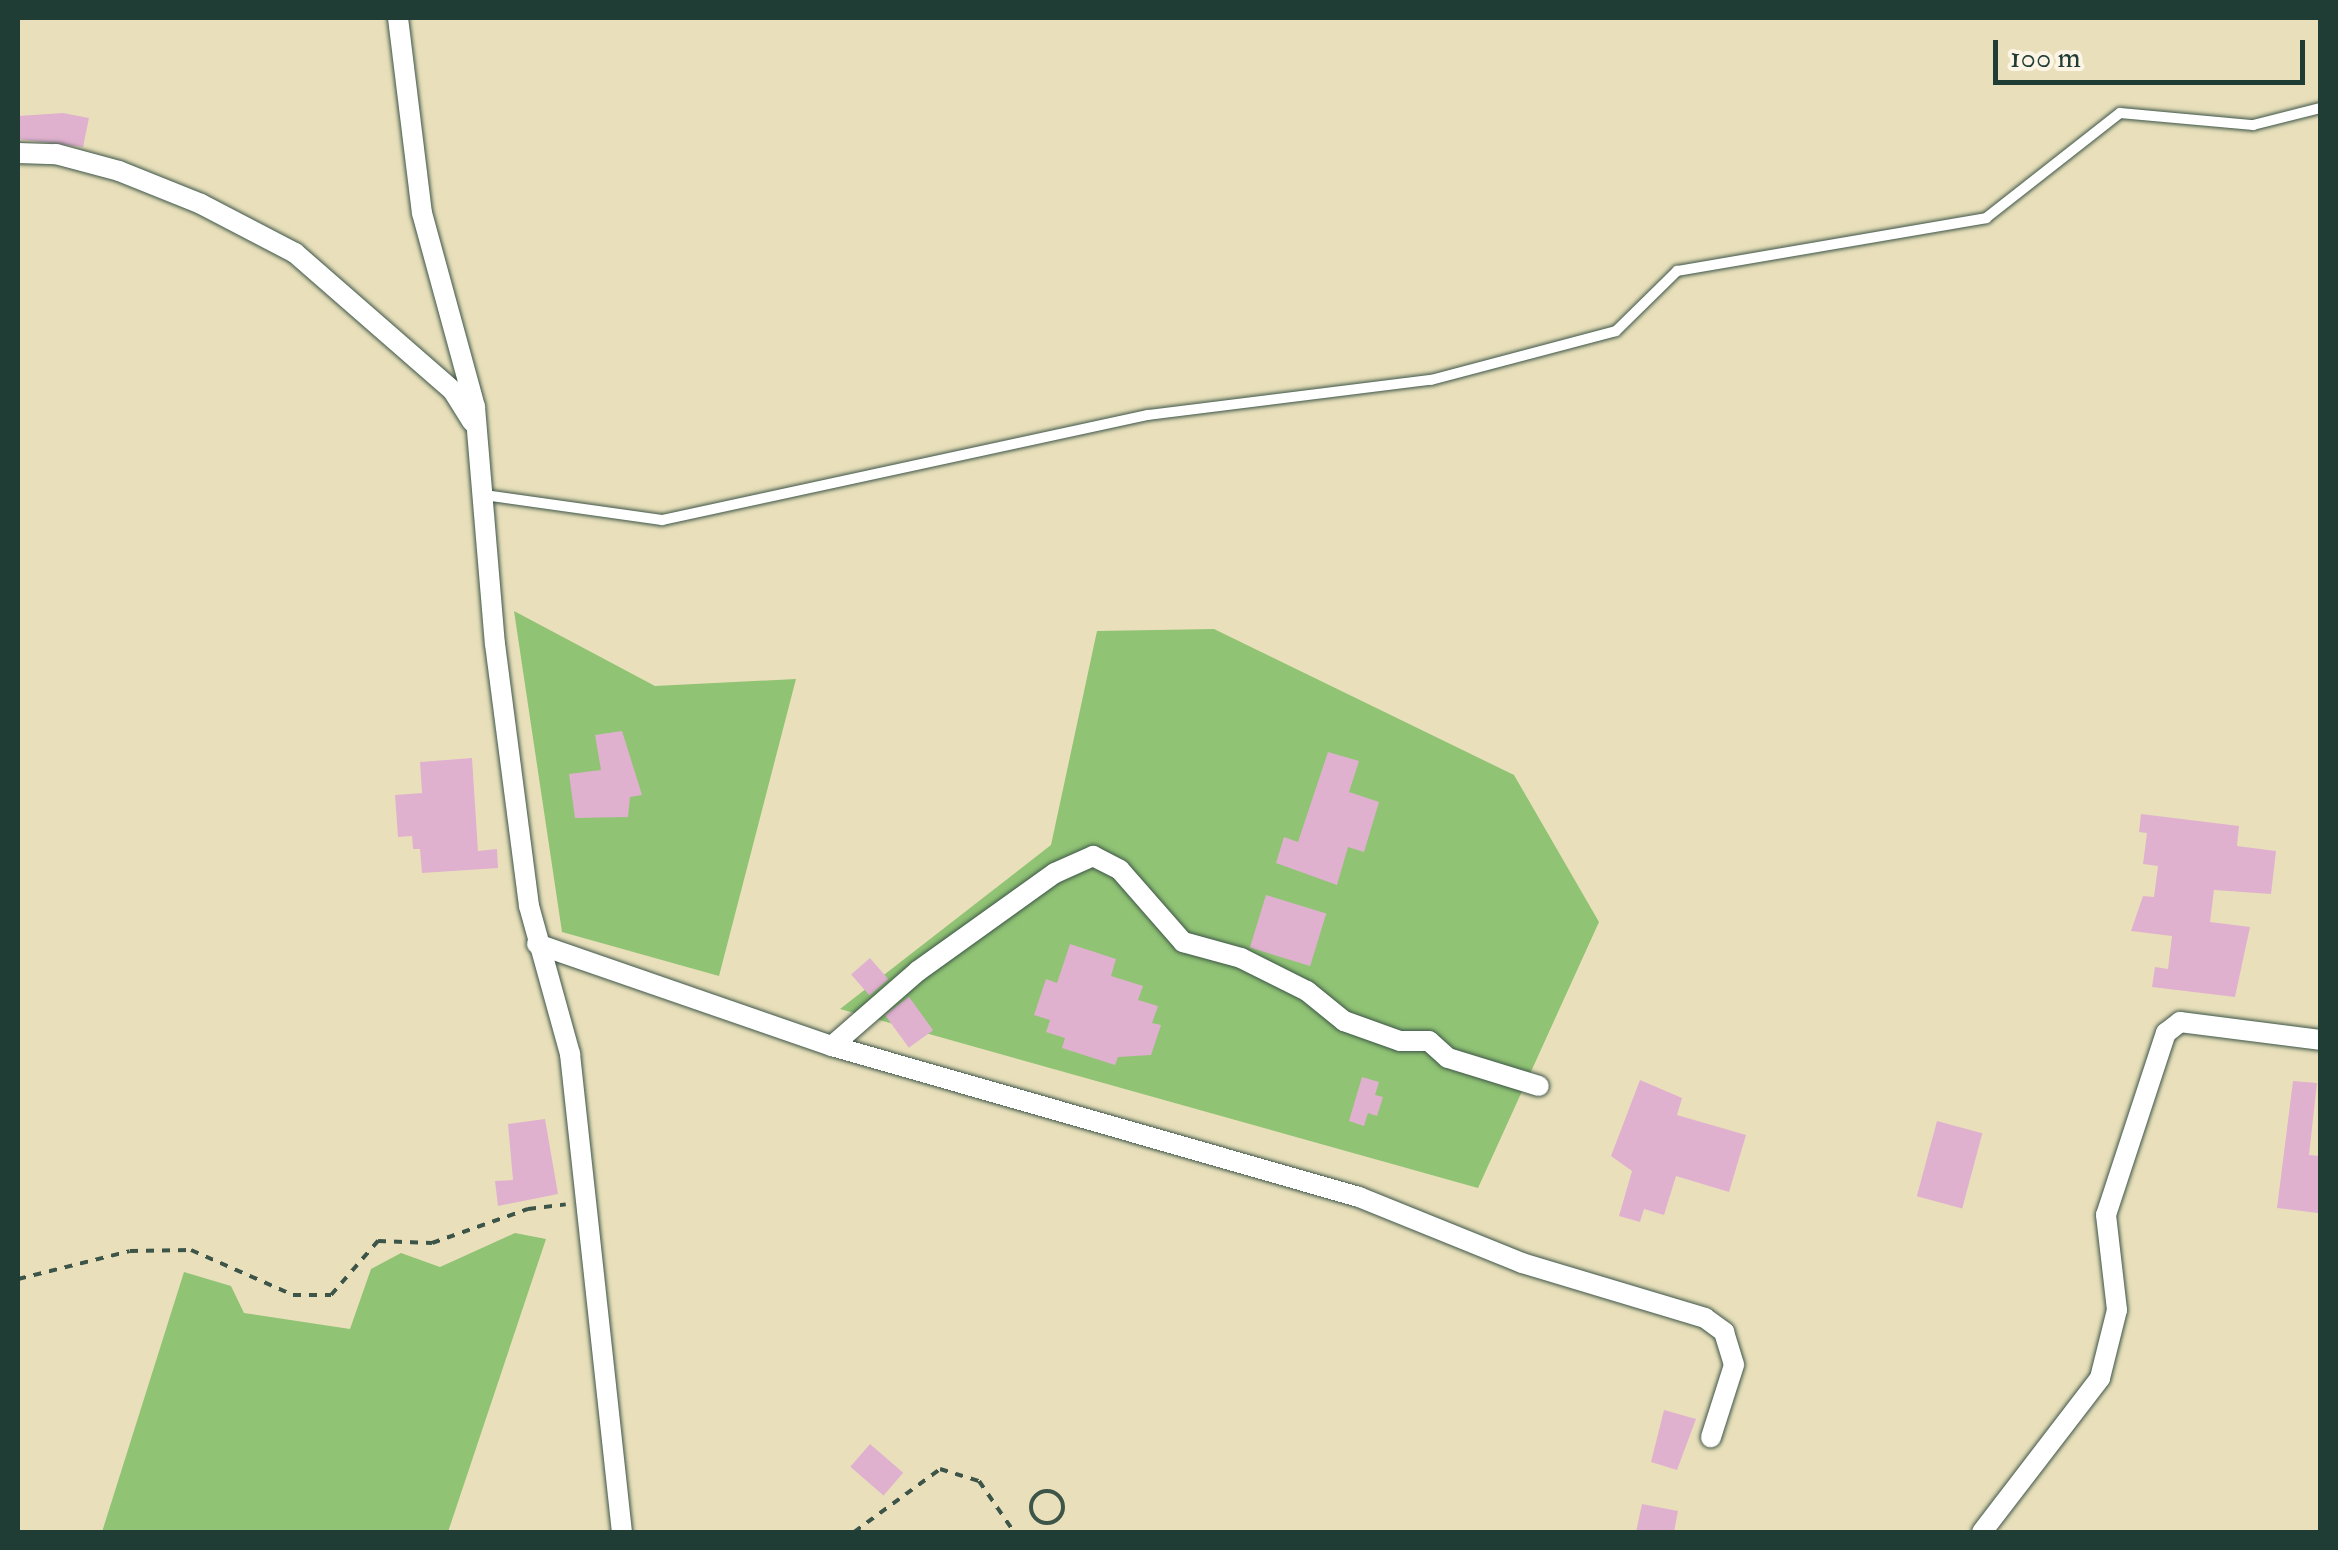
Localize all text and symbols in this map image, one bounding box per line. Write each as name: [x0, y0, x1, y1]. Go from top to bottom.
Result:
scale bar: [1998, 20, 2310, 82]
text: 100 m: [2010, 39, 2081, 76]

